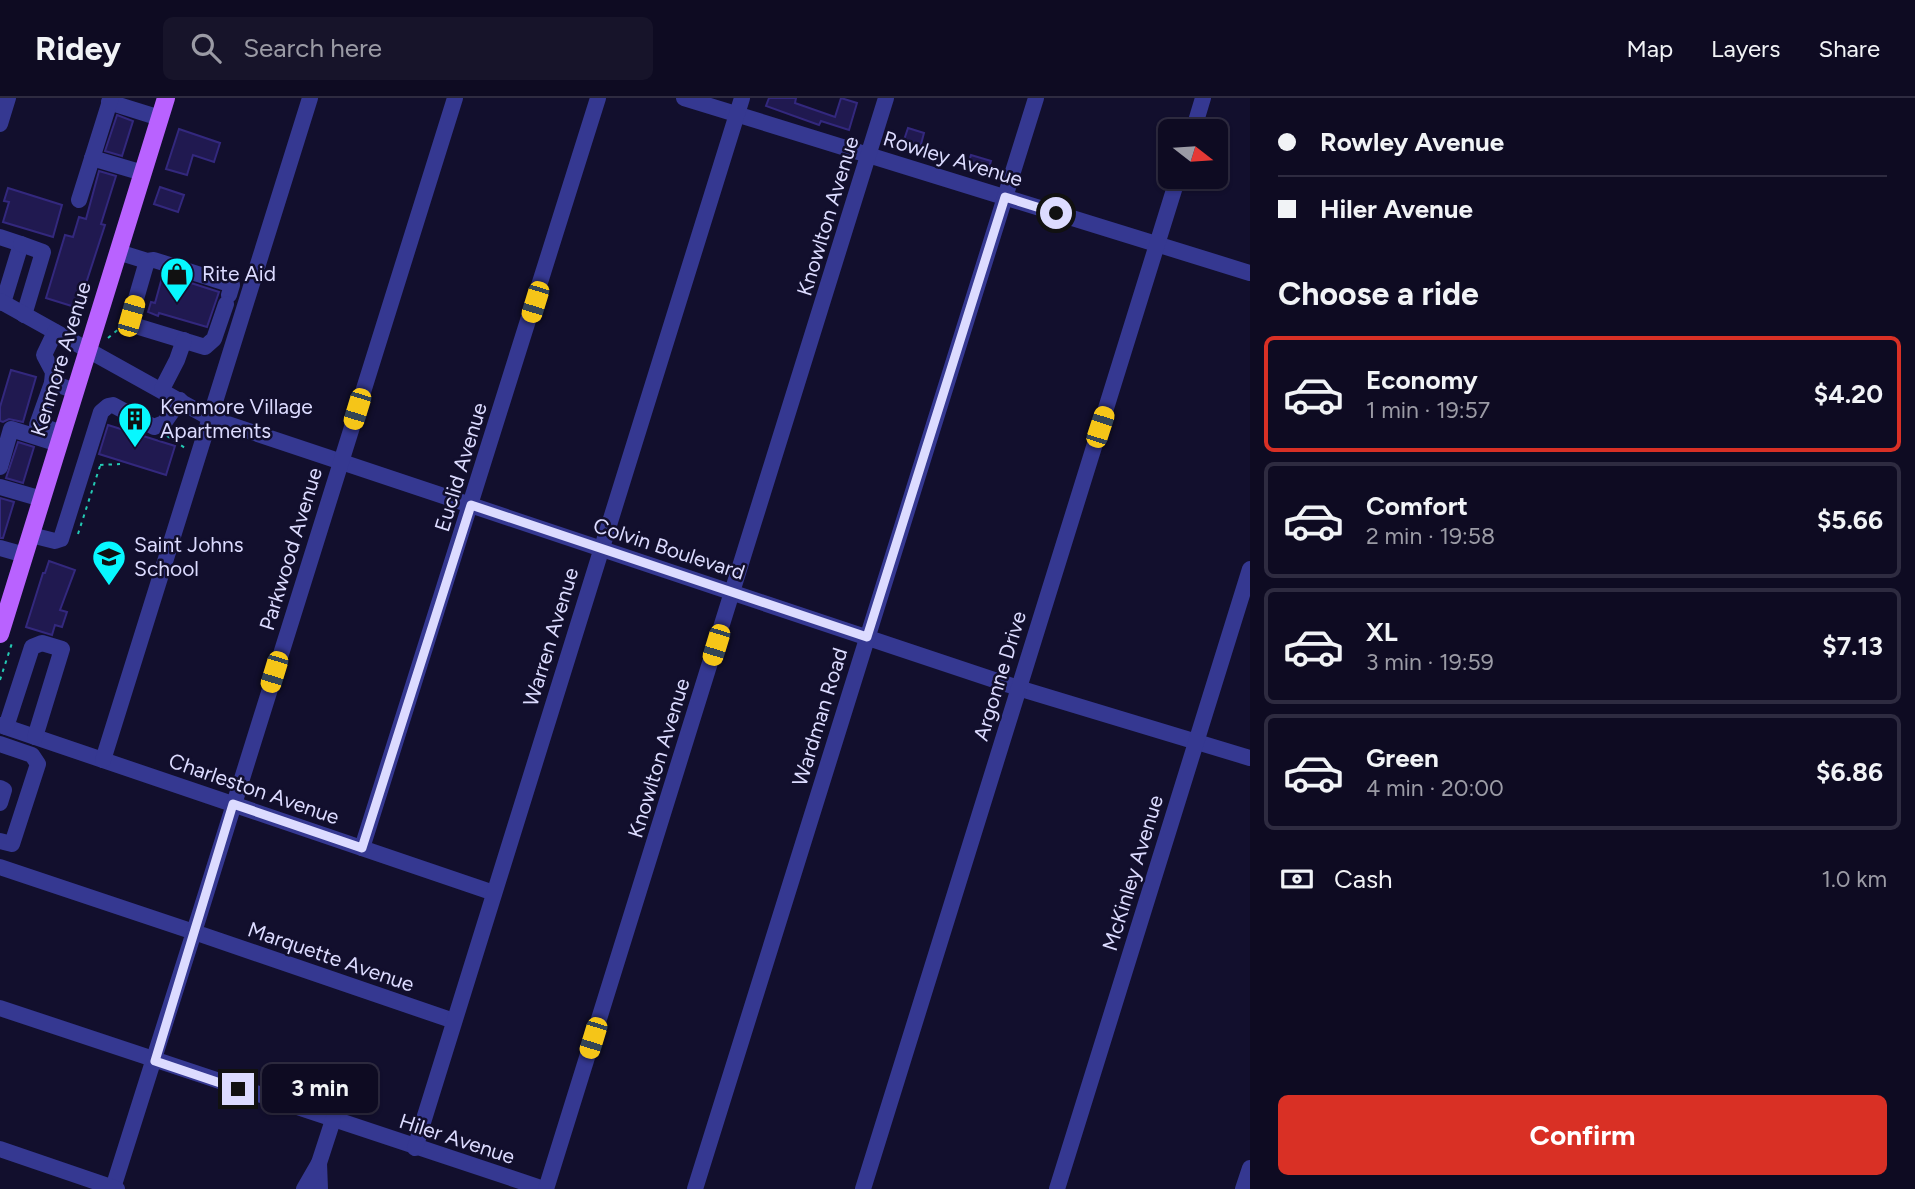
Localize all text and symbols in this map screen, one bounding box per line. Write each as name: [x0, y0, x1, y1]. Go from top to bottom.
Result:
search box: [163, 17, 653, 80]
text: Ridey: [35, 29, 121, 68]
icon: search: [187, 29, 225, 67]
text: Search here: [243, 32, 382, 64]
text: Map: [1626, 34, 1673, 63]
text: Layers: [1711, 34, 1780, 63]
text: Share: [1818, 34, 1880, 63]
north arrow: [1158, 119, 1228, 189]
map controls: [1158, 119, 1228, 189]
street label: Rowley Avenue: [880, 125, 1026, 192]
text: Rowley Avenue: [1320, 126, 1504, 158]
street label: Knowlton Avenue: [791, 133, 864, 299]
text: Hiler Avenue: [1320, 193, 1473, 225]
route start: [1040, 197, 1072, 229]
shop icon: Rite Aid: [158, 255, 196, 304]
place label: Rite Aid: [202, 261, 276, 286]
text: Choose a ride: [1278, 275, 1479, 313]
street label: Kenmore Avenue: [25, 278, 96, 439]
car: [519, 279, 552, 325]
car: [116, 293, 147, 339]
icon: car: [1282, 363, 1345, 426]
text: Economy: [1366, 364, 1478, 396]
text: $4.20: [1814, 378, 1883, 410]
car: [341, 386, 374, 432]
place label: Kenmore Village Apartments: [160, 394, 313, 443]
text: 1 min · 19:57: [1366, 396, 1490, 424]
street label: Euclid Avenue: [429, 399, 492, 534]
building icon: Kenmore Village Apartments: [116, 400, 154, 449]
car: [1084, 404, 1117, 450]
street label: Parkwood Avenue: [254, 464, 327, 633]
icon: car: [1282, 489, 1345, 552]
text: Comfort: [1366, 490, 1468, 522]
text: $5.66: [1817, 504, 1883, 536]
street label: Colvin Boulevard: [590, 512, 748, 585]
text: 2 min · 19:58: [1366, 522, 1495, 550]
place label: Saint Johns School: [134, 532, 244, 581]
school or university icon: Saint Johns School: [90, 538, 128, 587]
street label: Warren Avenue: [518, 565, 583, 709]
street label: Argonne Drive: [968, 608, 1031, 744]
icon: car: [1282, 615, 1345, 678]
text: XL: [1366, 616, 1398, 648]
car: [700, 622, 733, 668]
text: $7.13: [1822, 630, 1883, 662]
street label: Wardman Road: [787, 645, 852, 789]
text: 3 min · 19:59: [1366, 648, 1494, 676]
car: [258, 649, 291, 695]
street label: Knowlton Avenue: [622, 675, 695, 841]
icon: car: [1282, 741, 1345, 804]
text: Green: [1366, 742, 1439, 774]
street label: Charleston Avenue: [166, 748, 343, 829]
text: $6.86: [1816, 756, 1883, 788]
text: 4 min · 20:00: [1366, 774, 1504, 802]
street label: McKinley Avenue: [1097, 792, 1168, 954]
icon: cash: [1278, 860, 1316, 898]
text: Cash: [1334, 863, 1393, 895]
text: 1.0 km: [1822, 865, 1887, 893]
street label: Marquette Avenue: [245, 916, 418, 997]
car: [577, 1015, 610, 1061]
callout: 3 min: [262, 1065, 378, 1114]
route end: [222, 1073, 254, 1105]
text: 3 min: [291, 1074, 349, 1102]
button: Confirm: [1278, 1095, 1887, 1175]
street label: Hiler Avenue: [396, 1108, 518, 1169]

